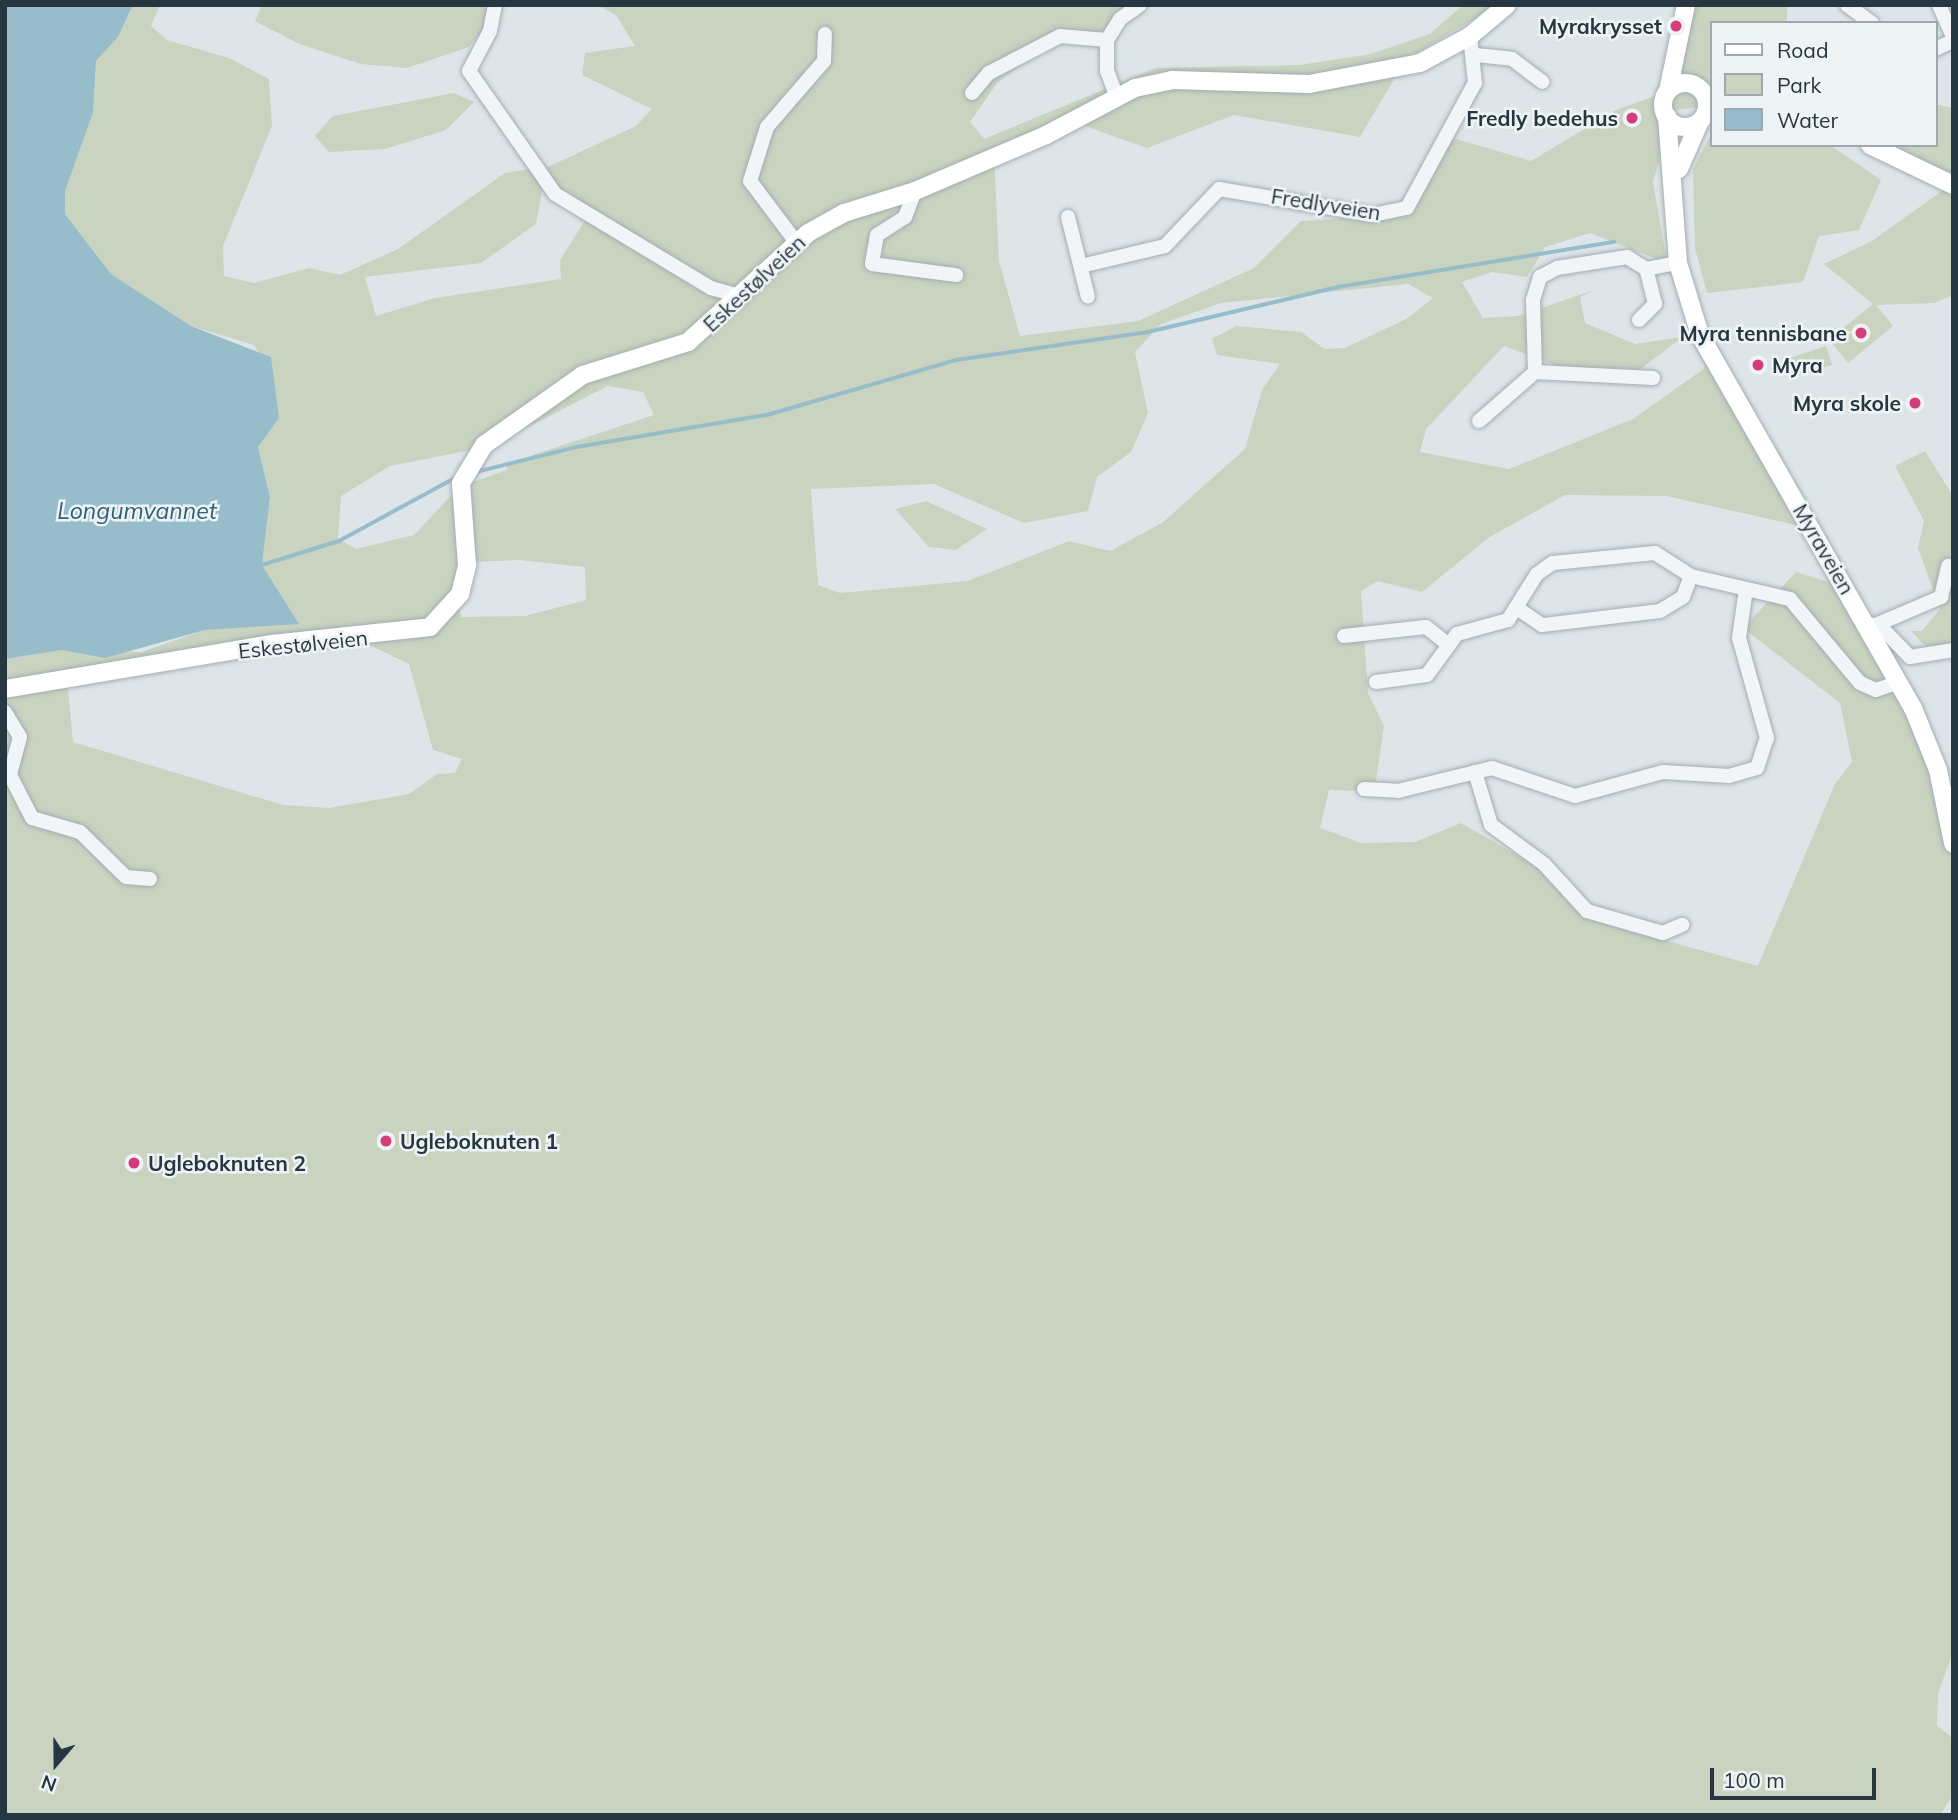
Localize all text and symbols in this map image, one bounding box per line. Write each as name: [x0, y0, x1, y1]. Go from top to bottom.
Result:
place label: Myrakrysset: [1539, 13, 1662, 39]
marker: Myrakrysset: [1668, 18, 1684, 34]
legend: [1710, 21, 1937, 147]
text: Road: [1777, 37, 1828, 63]
text: Park: [1777, 72, 1821, 98]
place label: Fredly bedehus: [1466, 105, 1618, 131]
text: Water: [1777, 107, 1838, 133]
marker: Fredly bedehus: [1624, 110, 1640, 126]
street label: Fredlyveien: [1269, 183, 1383, 225]
street label: Eskestølveien: [698, 229, 810, 337]
place label: Myra tennisbane: [1680, 320, 1847, 346]
marker: Myra tennisbane: [1853, 325, 1869, 341]
place label: Myra: [1772, 352, 1823, 378]
marker: Myra: [1750, 357, 1766, 373]
place label: Myra skole: [1793, 390, 1901, 416]
marker: Myra skole: [1907, 395, 1923, 411]
water label: Longumvannet: [57, 497, 217, 525]
street label: Myraveien: [1788, 499, 1860, 599]
street label: Eskestølveien: [237, 625, 369, 663]
place label: Ugleboknuten 1: [400, 1128, 558, 1154]
marker: Ugleboknuten 1: [378, 1133, 394, 1149]
place label: Ugleboknuten 2: [148, 1150, 306, 1176]
marker: Ugleboknuten 2: [126, 1155, 142, 1171]
north arrow: [21, 1729, 91, 1799]
scale bar: [1713, 1754, 1879, 1798]
text: 100 m: [1723, 1767, 1785, 1793]
text: N: [38, 1770, 60, 1797]

